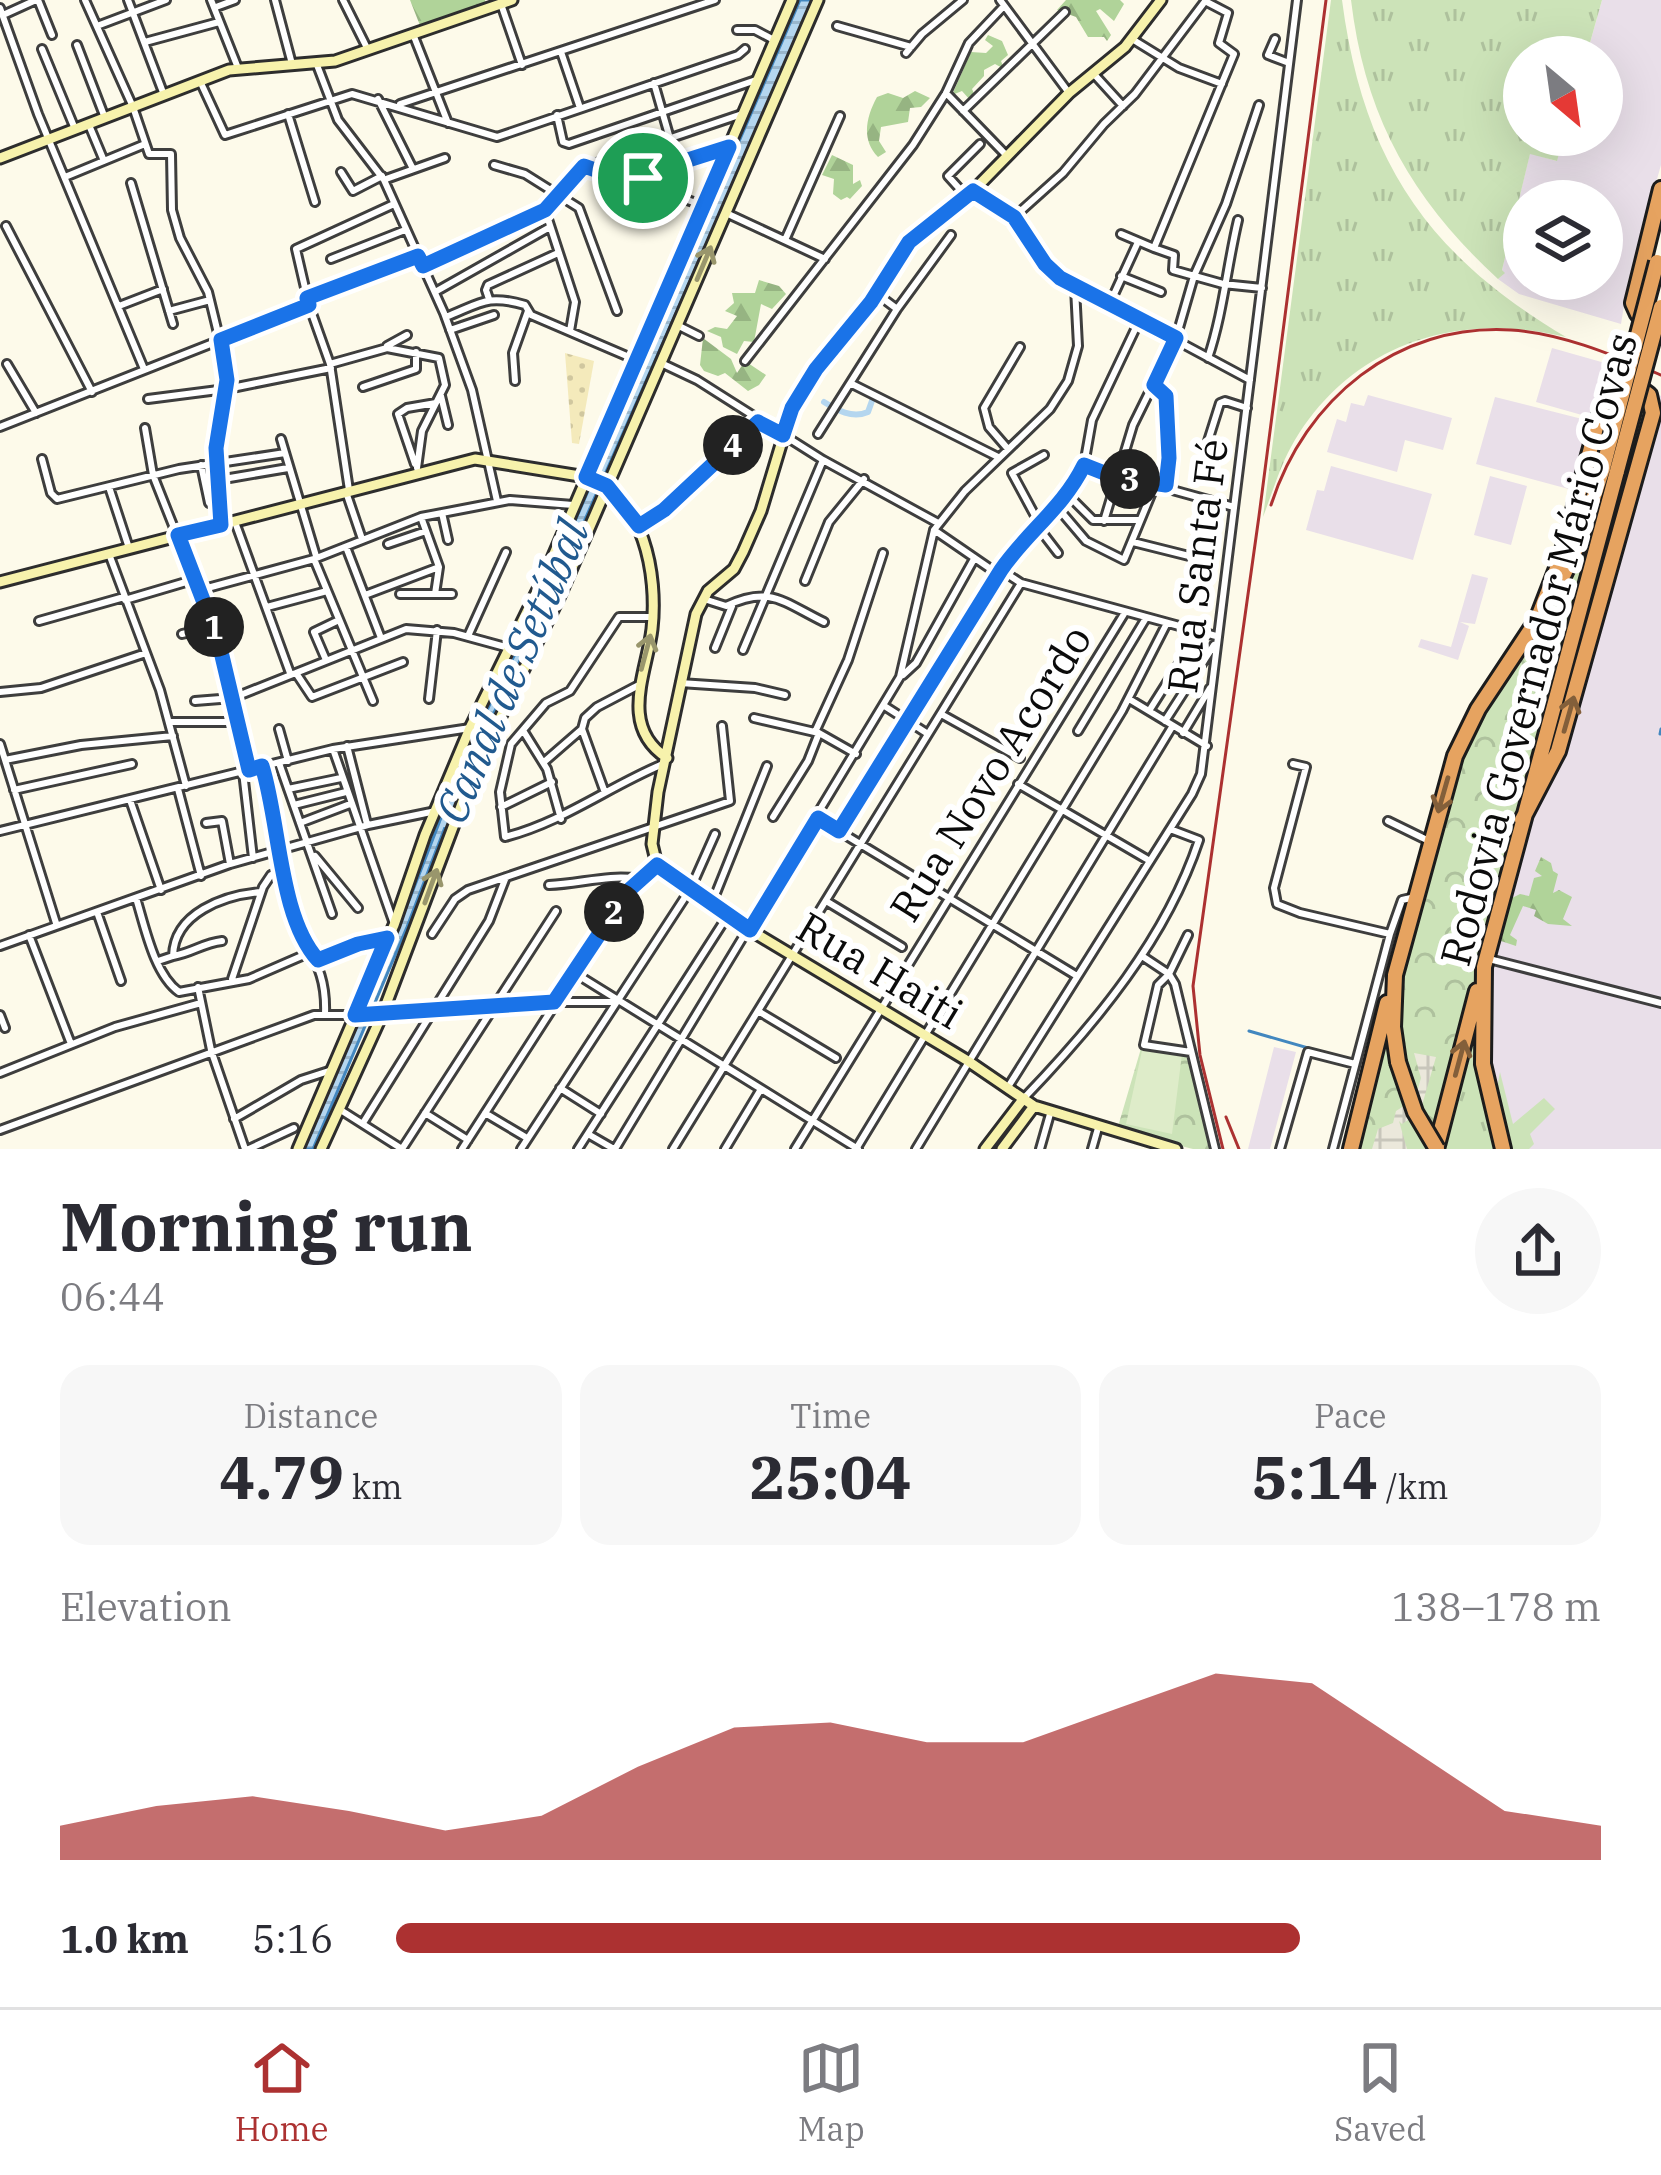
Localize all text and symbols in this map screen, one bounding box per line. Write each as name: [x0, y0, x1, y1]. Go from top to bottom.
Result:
north arrow: [1503, 36, 1623, 156]
map controls: [1503, 36, 1623, 300]
pin: [592, 127, 694, 229]
icon: arrive: [610, 145, 676, 211]
button: layers: [1503, 180, 1623, 300]
one-way arrow: [695, 246, 717, 282]
street label: Rodovia Governador Mário Covas: [1427, 326, 1649, 972]
pin: 4: [703, 415, 763, 475]
text: 4: [723, 423, 743, 466]
street label: Rua Santa Fé: [1154, 436, 1240, 696]
pin: 3: [1100, 449, 1160, 509]
text: 3: [1120, 457, 1140, 500]
water label: Canal de Setúbal: [421, 510, 601, 831]
pin: 1: [184, 597, 244, 657]
text: 1: [204, 605, 224, 648]
street label: Rua Novo Acordo: [877, 615, 1103, 931]
one-way arrow: [637, 634, 659, 672]
one-way arrow: [1560, 695, 1582, 733]
one-way arrow: [1431, 776, 1453, 814]
one-way arrow: [422, 868, 443, 905]
pin: 2: [584, 882, 644, 942]
text: 2: [604, 890, 624, 933]
street label: Rua Haiti: [787, 899, 973, 1041]
one-way arrow: [1450, 1039, 1472, 1077]
text: Morning run: [60, 1183, 473, 1269]
button: share: [1475, 1188, 1601, 1314]
text: 06:44: [60, 1271, 165, 1322]
text: Distance: [243, 1394, 378, 1437]
text: Time: [790, 1394, 871, 1437]
text: Pace: [1314, 1394, 1386, 1437]
text: 4.79: [219, 1437, 344, 1516]
text: 25:04: [749, 1437, 912, 1516]
text: 5:14: [1252, 1437, 1378, 1516]
text: km: [344, 1465, 402, 1508]
text: /km: [1378, 1465, 1448, 1508]
text: Elevation: [60, 1581, 232, 1632]
text: 138–178 m: [1391, 1581, 1601, 1632]
text: 1.0 km: [60, 1913, 189, 1964]
text: 5:16: [252, 1913, 333, 1964]
tab: Home: [235, 2035, 328, 2150]
tab: Map: [798, 2035, 865, 2150]
tab: Saved: [1334, 2035, 1426, 2150]

